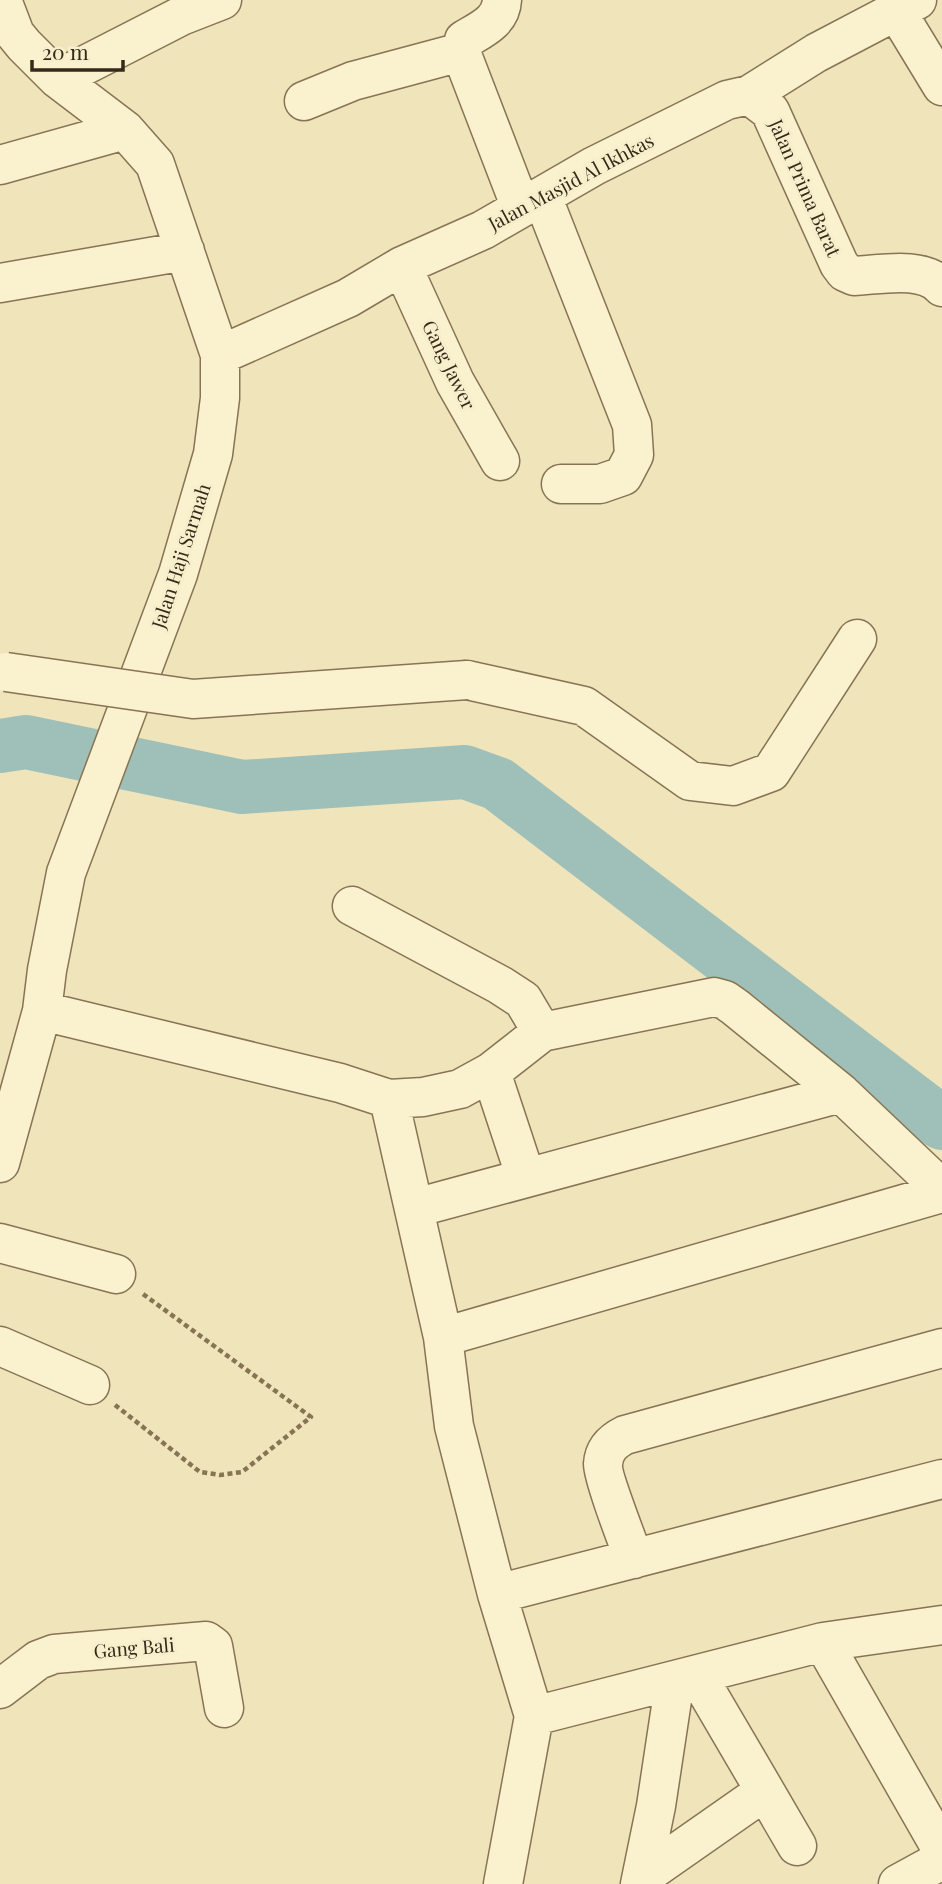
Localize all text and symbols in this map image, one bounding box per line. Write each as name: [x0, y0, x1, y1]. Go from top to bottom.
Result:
scale bar: [32, 28, 122, 72]
text: 20 m: [42, 37, 89, 65]
street label: Jalan Prima Barat: [764, 114, 848, 261]
street label: Jalan Masjid Al Ikhkas: [482, 126, 658, 236]
street label: Gang Jawer: [417, 316, 483, 414]
street label: Jalan Haji Sarmah: [144, 480, 216, 632]
street label: Gang Bali: [92, 1630, 176, 1663]

